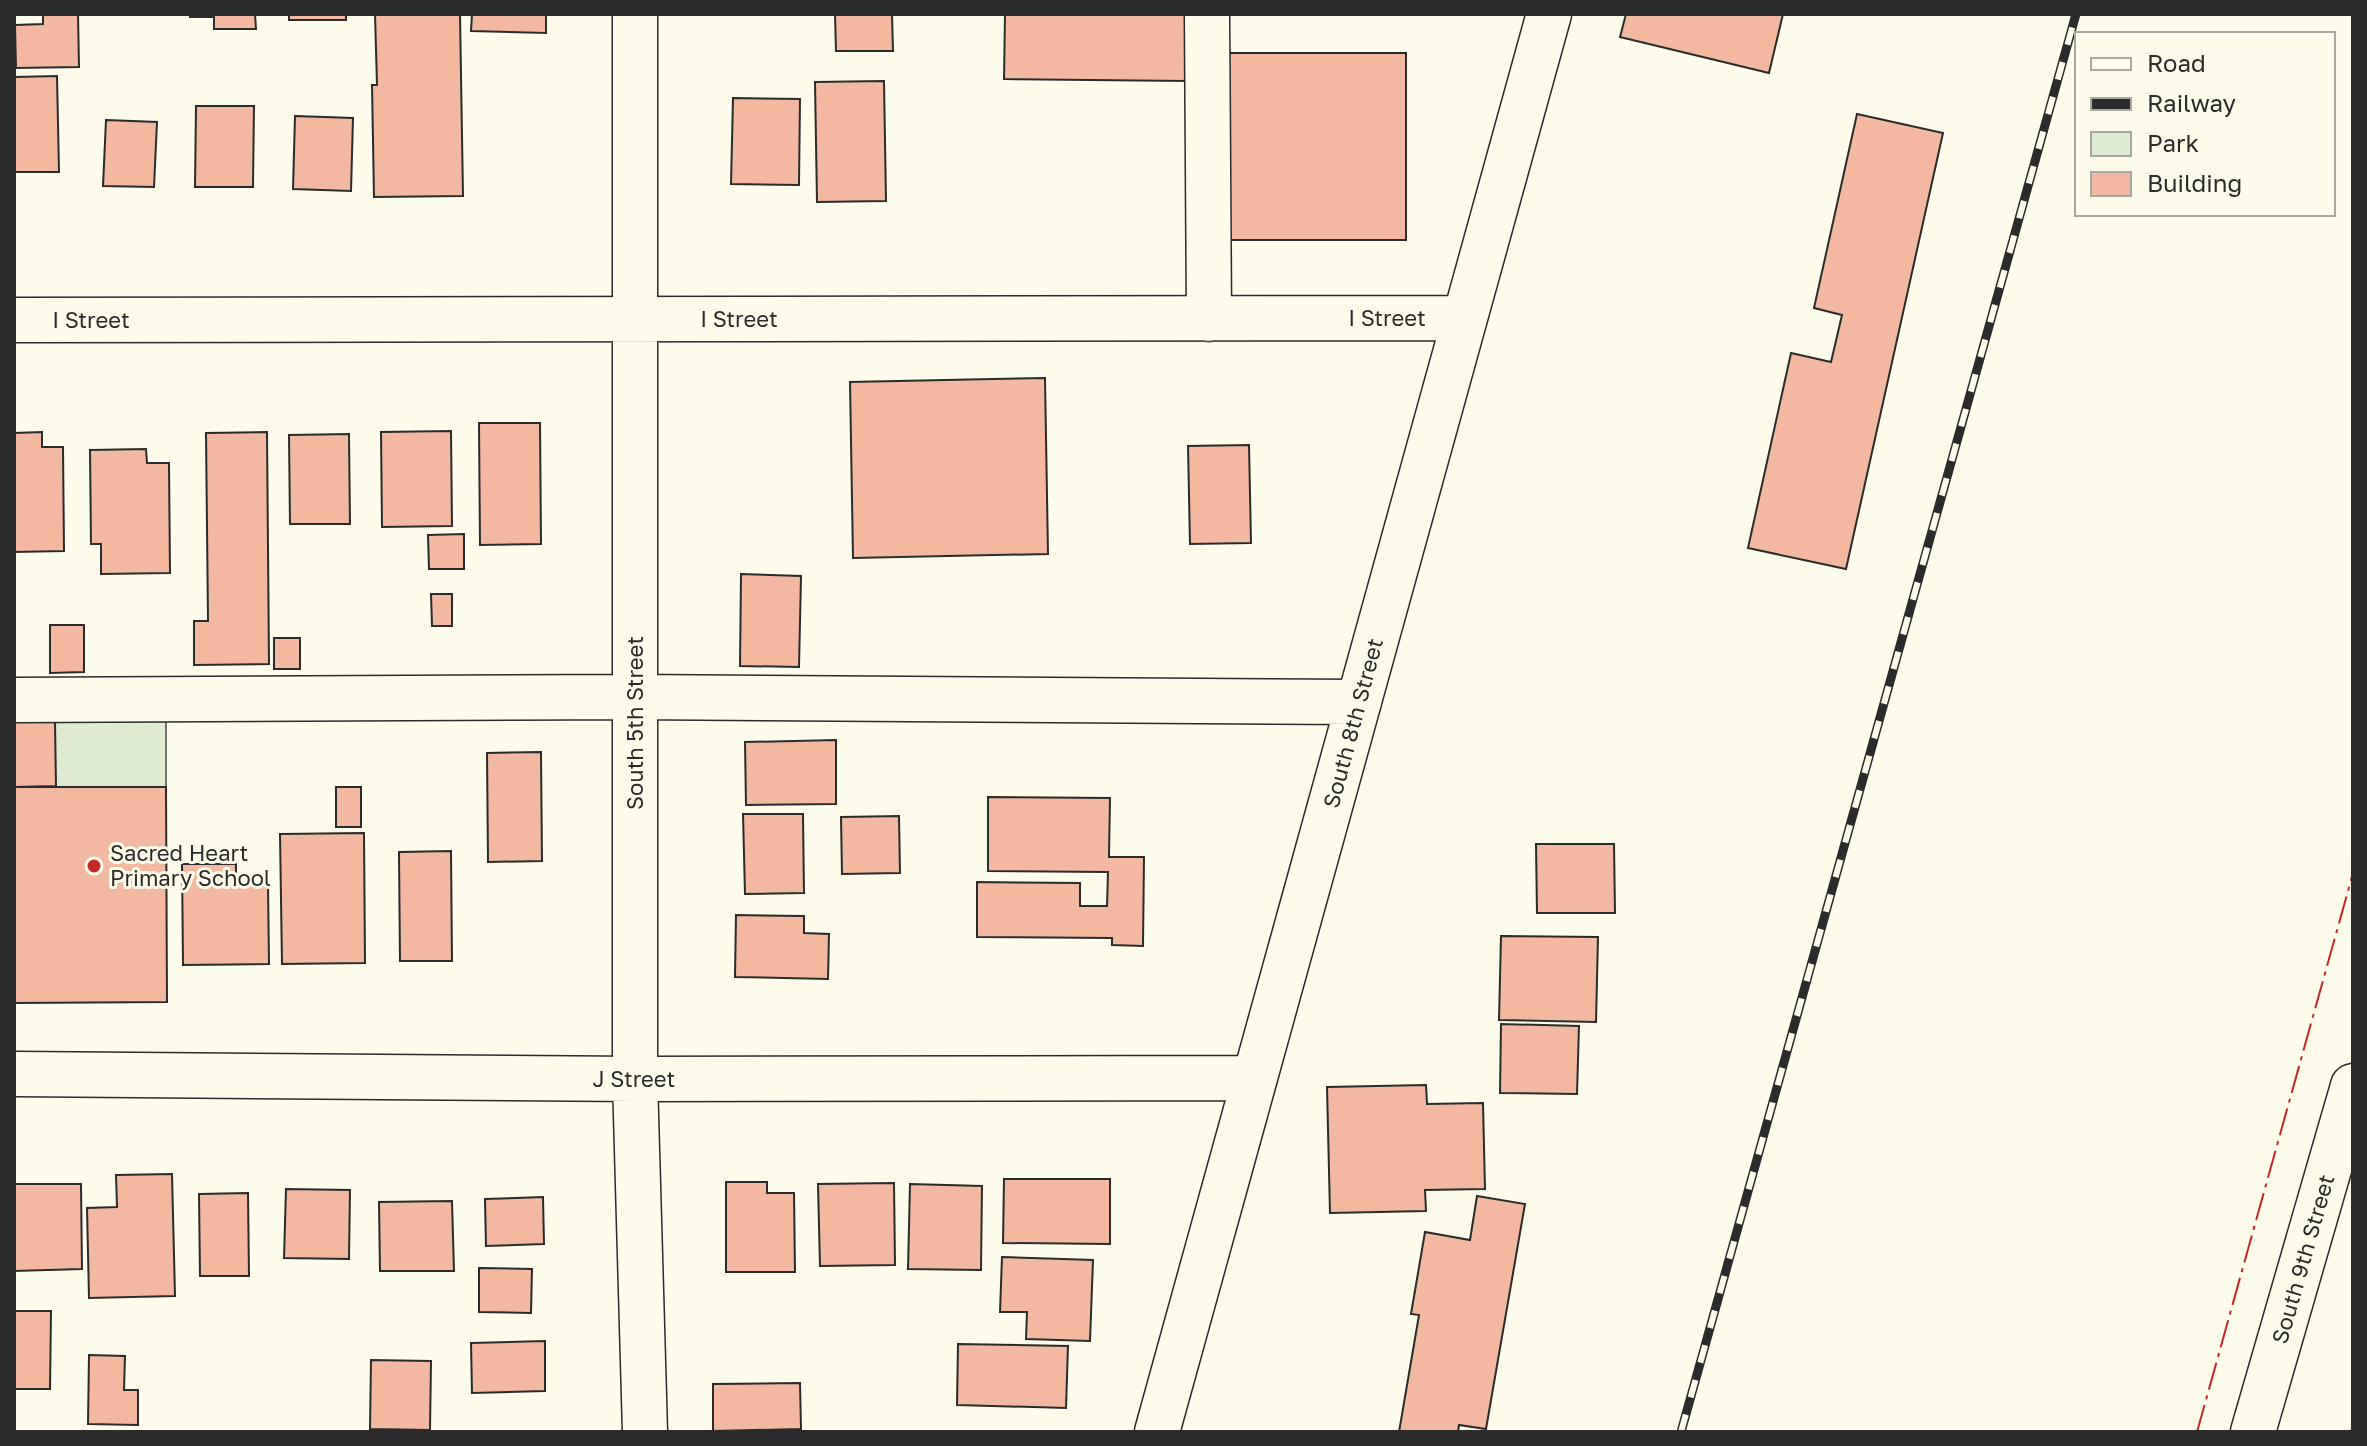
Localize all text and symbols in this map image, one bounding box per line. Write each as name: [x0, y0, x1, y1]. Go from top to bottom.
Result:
legend: [2075, 32, 2335, 216]
text: Road: [2147, 48, 2206, 77]
text: Railway: [2147, 88, 2236, 117]
text: Park: [2147, 128, 2199, 157]
text: Building: [2147, 168, 2242, 197]
street label: I Street: [1348, 304, 1426, 331]
street label: I Street: [700, 305, 778, 332]
street label: I Street: [52, 306, 130, 333]
street label: South 8th Street: [1317, 635, 1388, 811]
street label: South 5th Street: [621, 636, 648, 810]
place label: Sacred Heart Primary School: [110, 839, 271, 891]
marker: Sacred Heart Primary School: [85, 857, 103, 875]
street label: J Street: [593, 1065, 675, 1092]
street label: South 9th Street: [2265, 1171, 2340, 1347]

